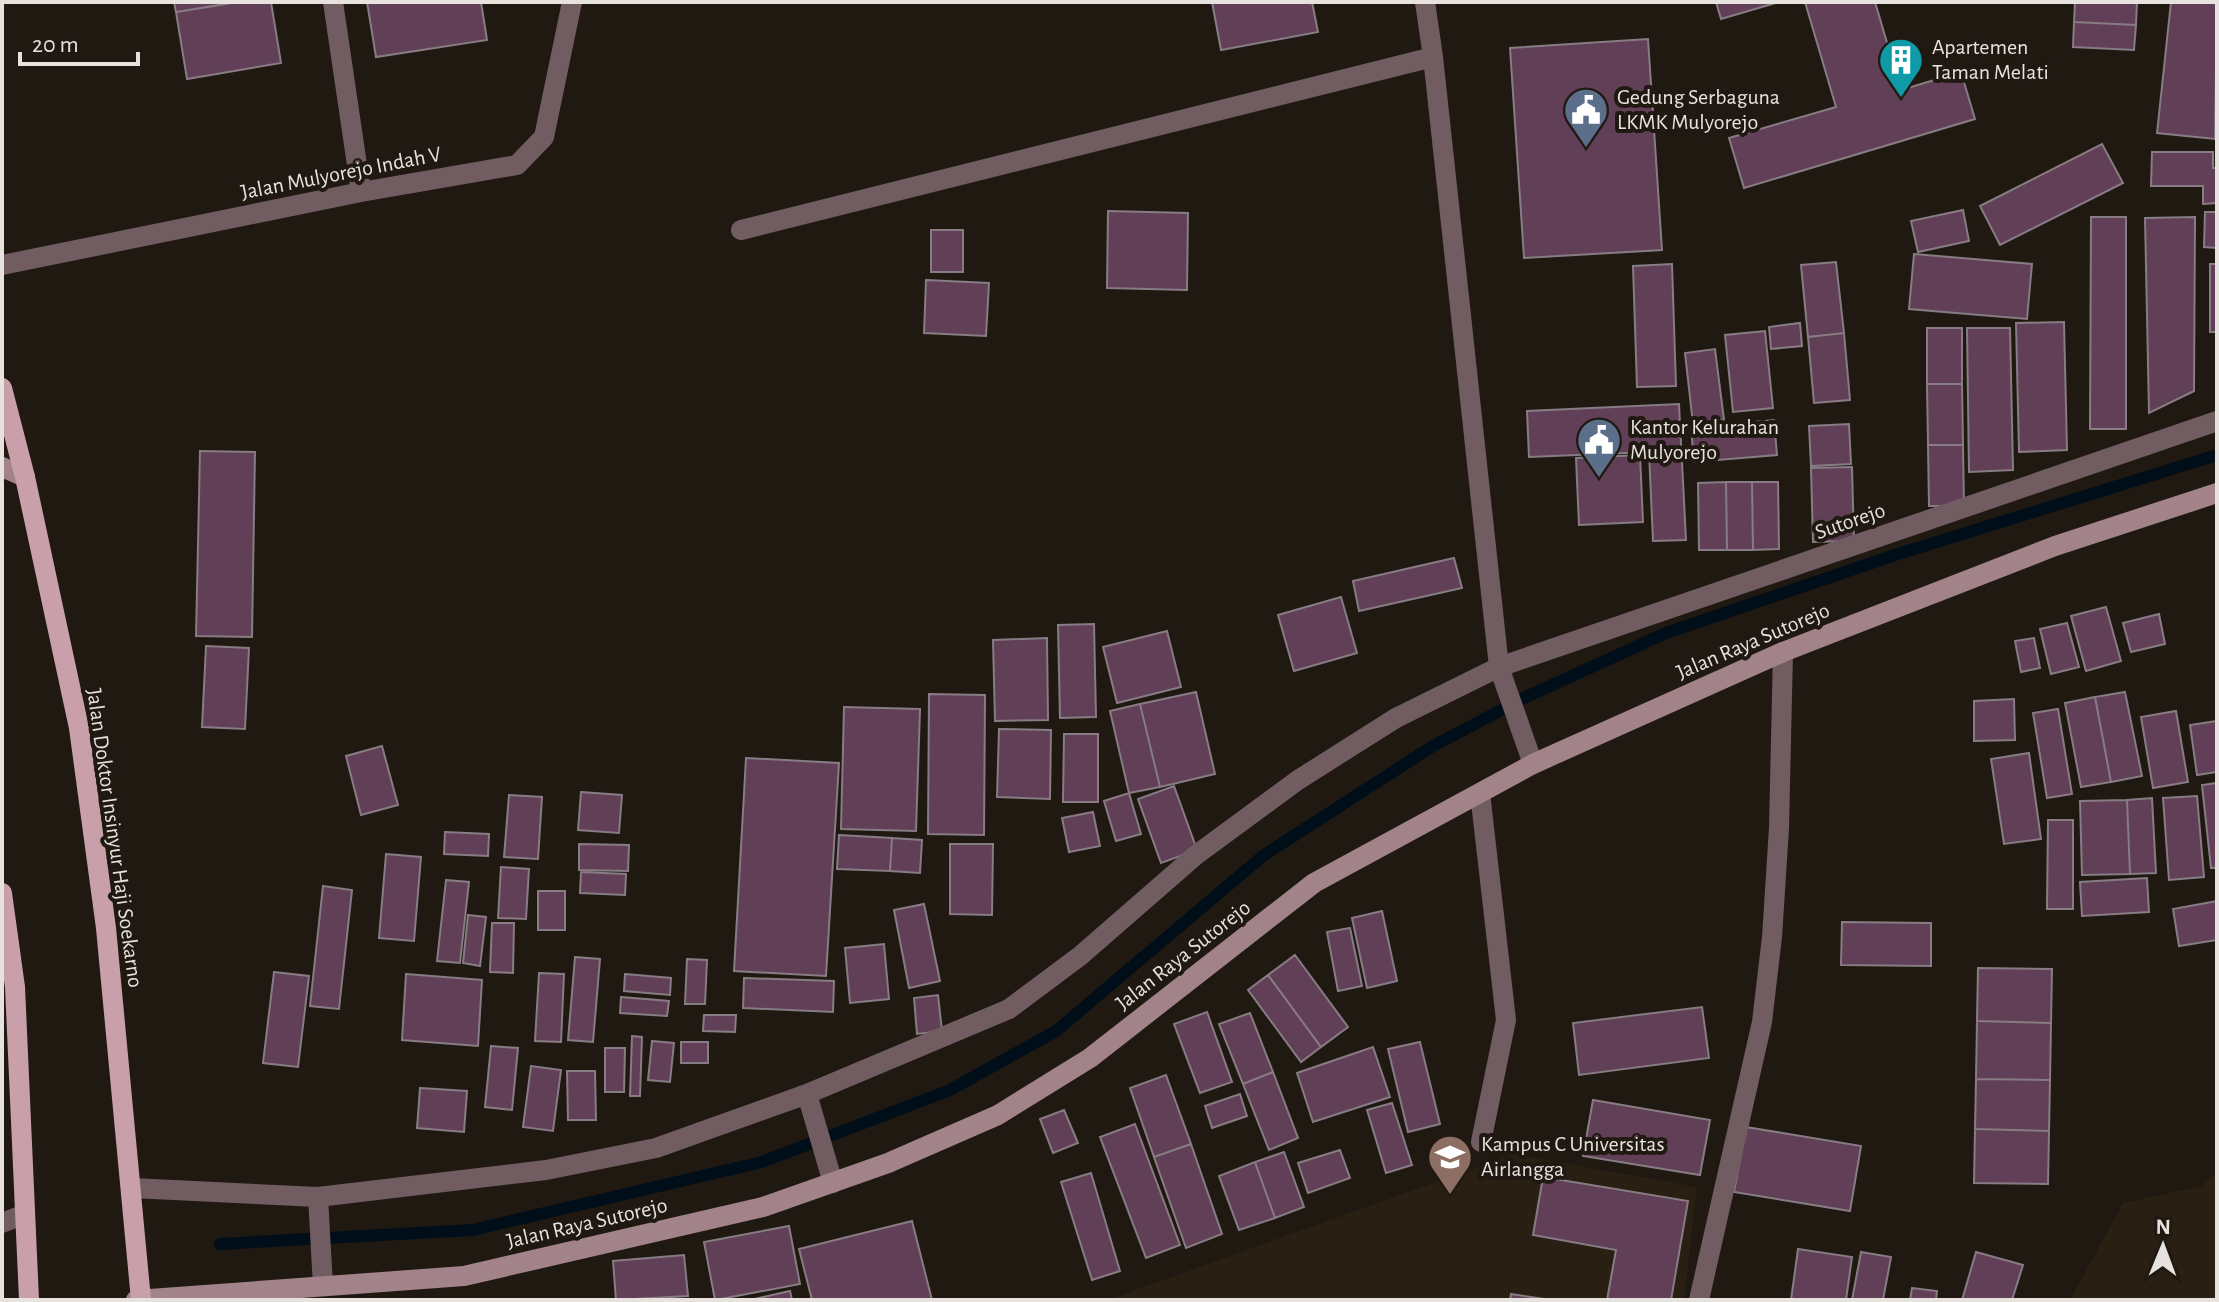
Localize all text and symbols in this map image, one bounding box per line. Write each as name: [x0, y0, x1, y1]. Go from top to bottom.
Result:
scale bar: [20, 16, 138, 66]
text: 20 m: [32, 33, 79, 57]
building icon: Apartemen Taman Melati: [1877, 36, 1925, 99]
place label: Apartemen Taman Melati: [1932, 36, 2049, 83]
public building icon: Gedung Serbaguna LKMK Mulyorejo: [1562, 86, 1610, 149]
place label: Gedung Serbaguna LKMK Mulyorejo: [1617, 86, 1780, 133]
street label: Jalan Mulyorejo Indah V: [239, 143, 444, 203]
public building icon: Kantor Kelurahan Mulyorejo: [1575, 416, 1623, 479]
place label: Kantor Kelurahan Mulyorejo: [1630, 416, 1779, 463]
street label: Sutorejo: [1812, 499, 1888, 543]
street label: Jalan Raya Sutorejo: [1673, 599, 1833, 683]
street label: Jalan Doktor Insinyur Haji Soekarno: [83, 687, 147, 989]
street label: Jalan Raya Sutorejo: [1112, 896, 1254, 1014]
school or university icon: Kampus C Universitas Airlangga: [1426, 1133, 1474, 1196]
place label: Kampus C Universitas Airlangga: [1481, 1133, 1665, 1180]
street label: Jalan Raya Sutorejo: [505, 1194, 669, 1252]
north arrow: [2123, 1206, 2203, 1286]
text: N: [2155, 1216, 2171, 1238]

